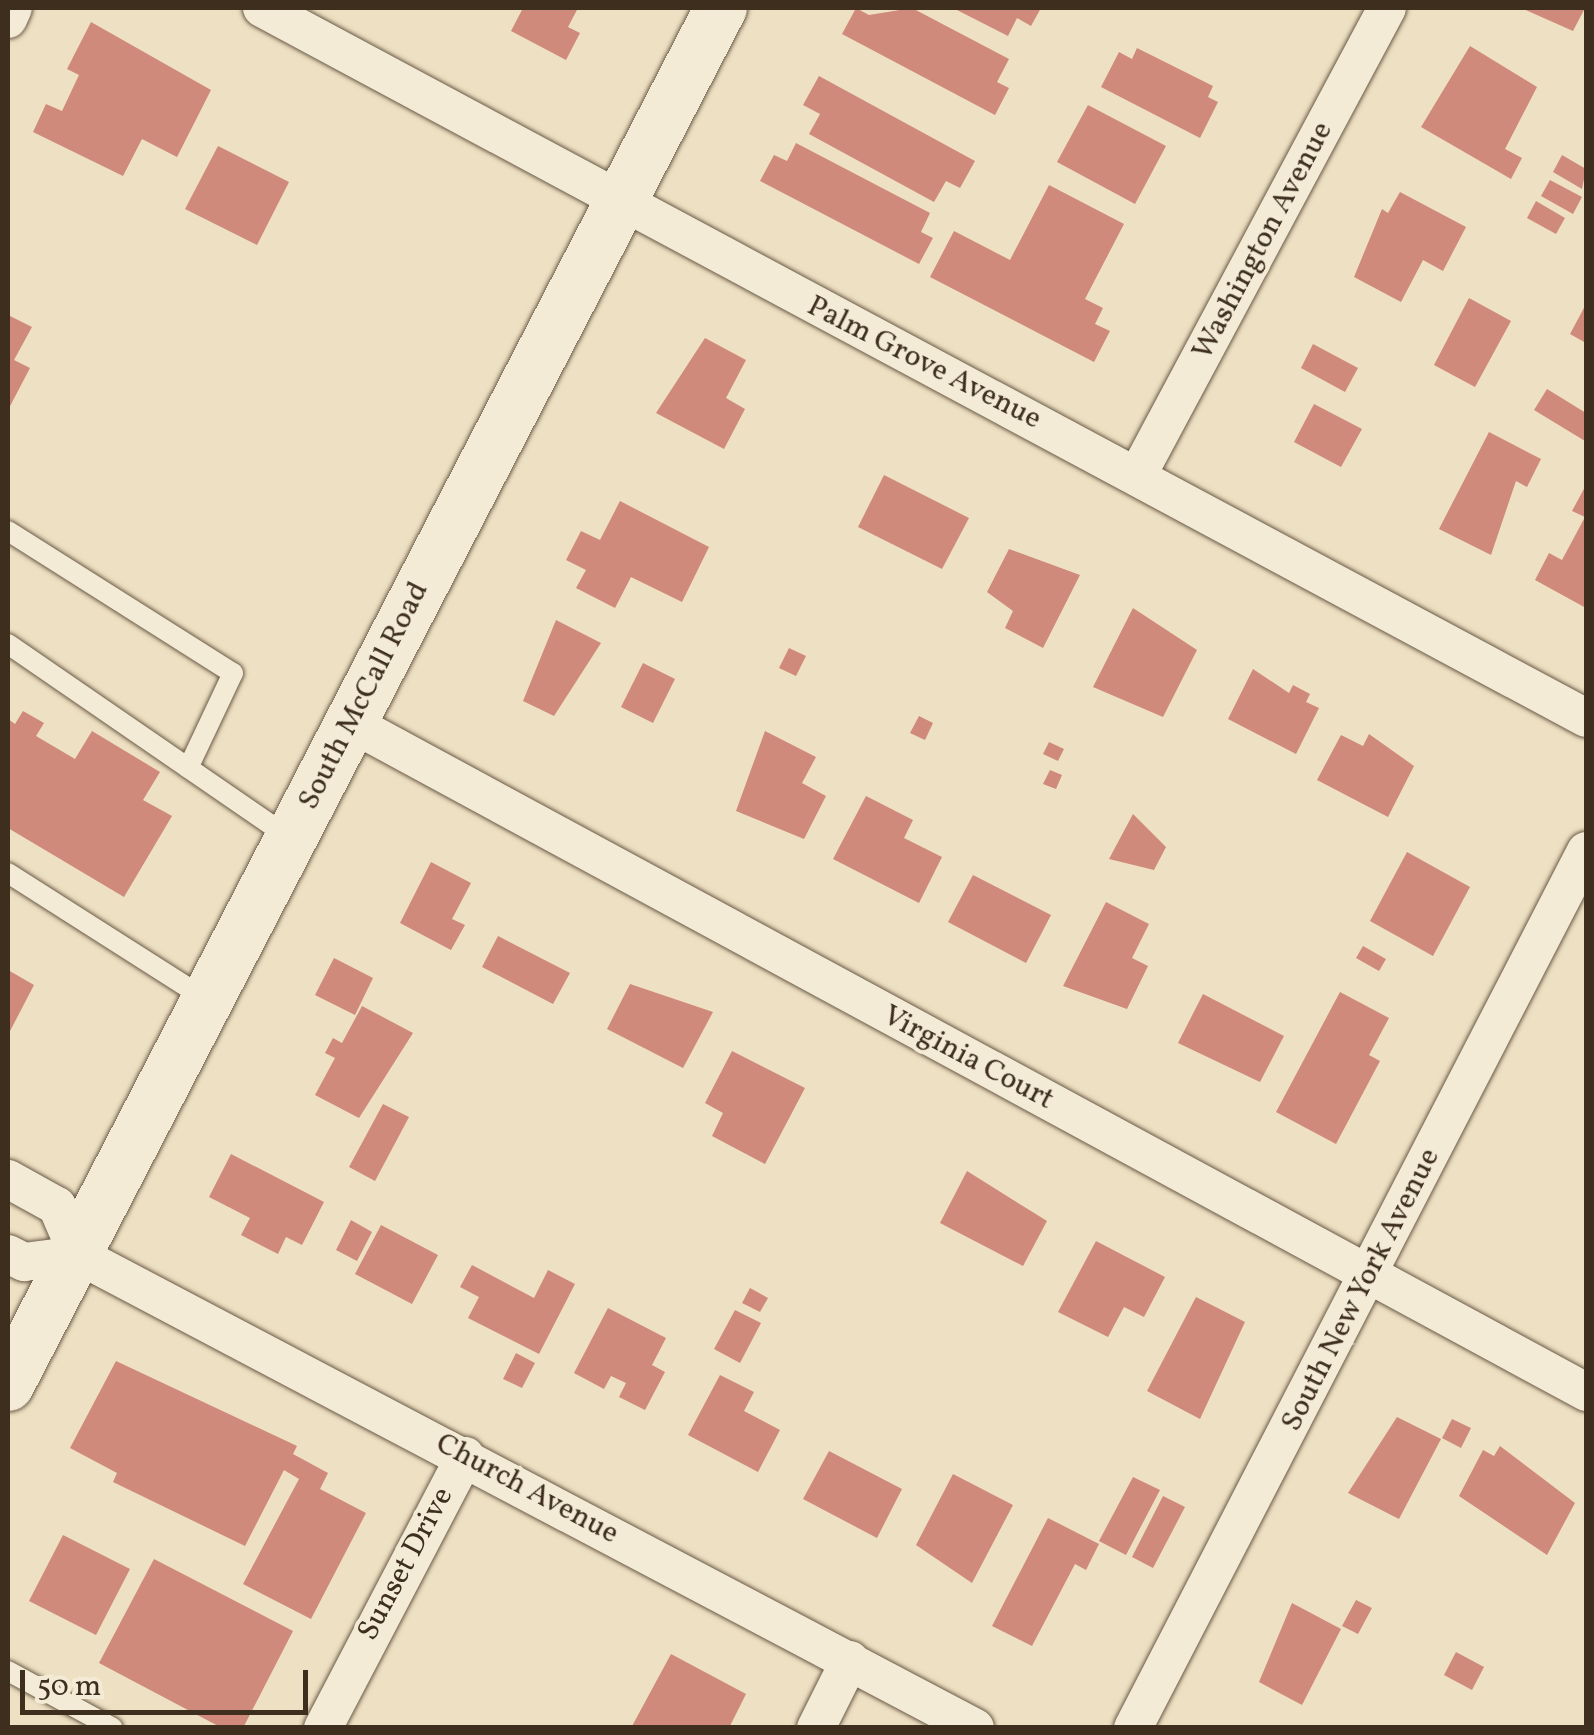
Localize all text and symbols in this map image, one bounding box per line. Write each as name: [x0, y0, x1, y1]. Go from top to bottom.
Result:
street label: Washington Avenue: [1185, 116, 1341, 366]
street label: Palm Grove Avenue: [801, 288, 1047, 438]
street label: South McCall Road: [291, 576, 437, 816]
street label: Virginia Court: [876, 998, 1060, 1118]
street label: South New York Avenue: [1274, 1142, 1448, 1438]
street label: Church Avenue: [430, 1426, 624, 1552]
street label: Sunset Drive: [351, 1481, 461, 1647]
scale bar: [25, 1650, 312, 1712]
text: 50 m: [37, 1666, 101, 1708]

